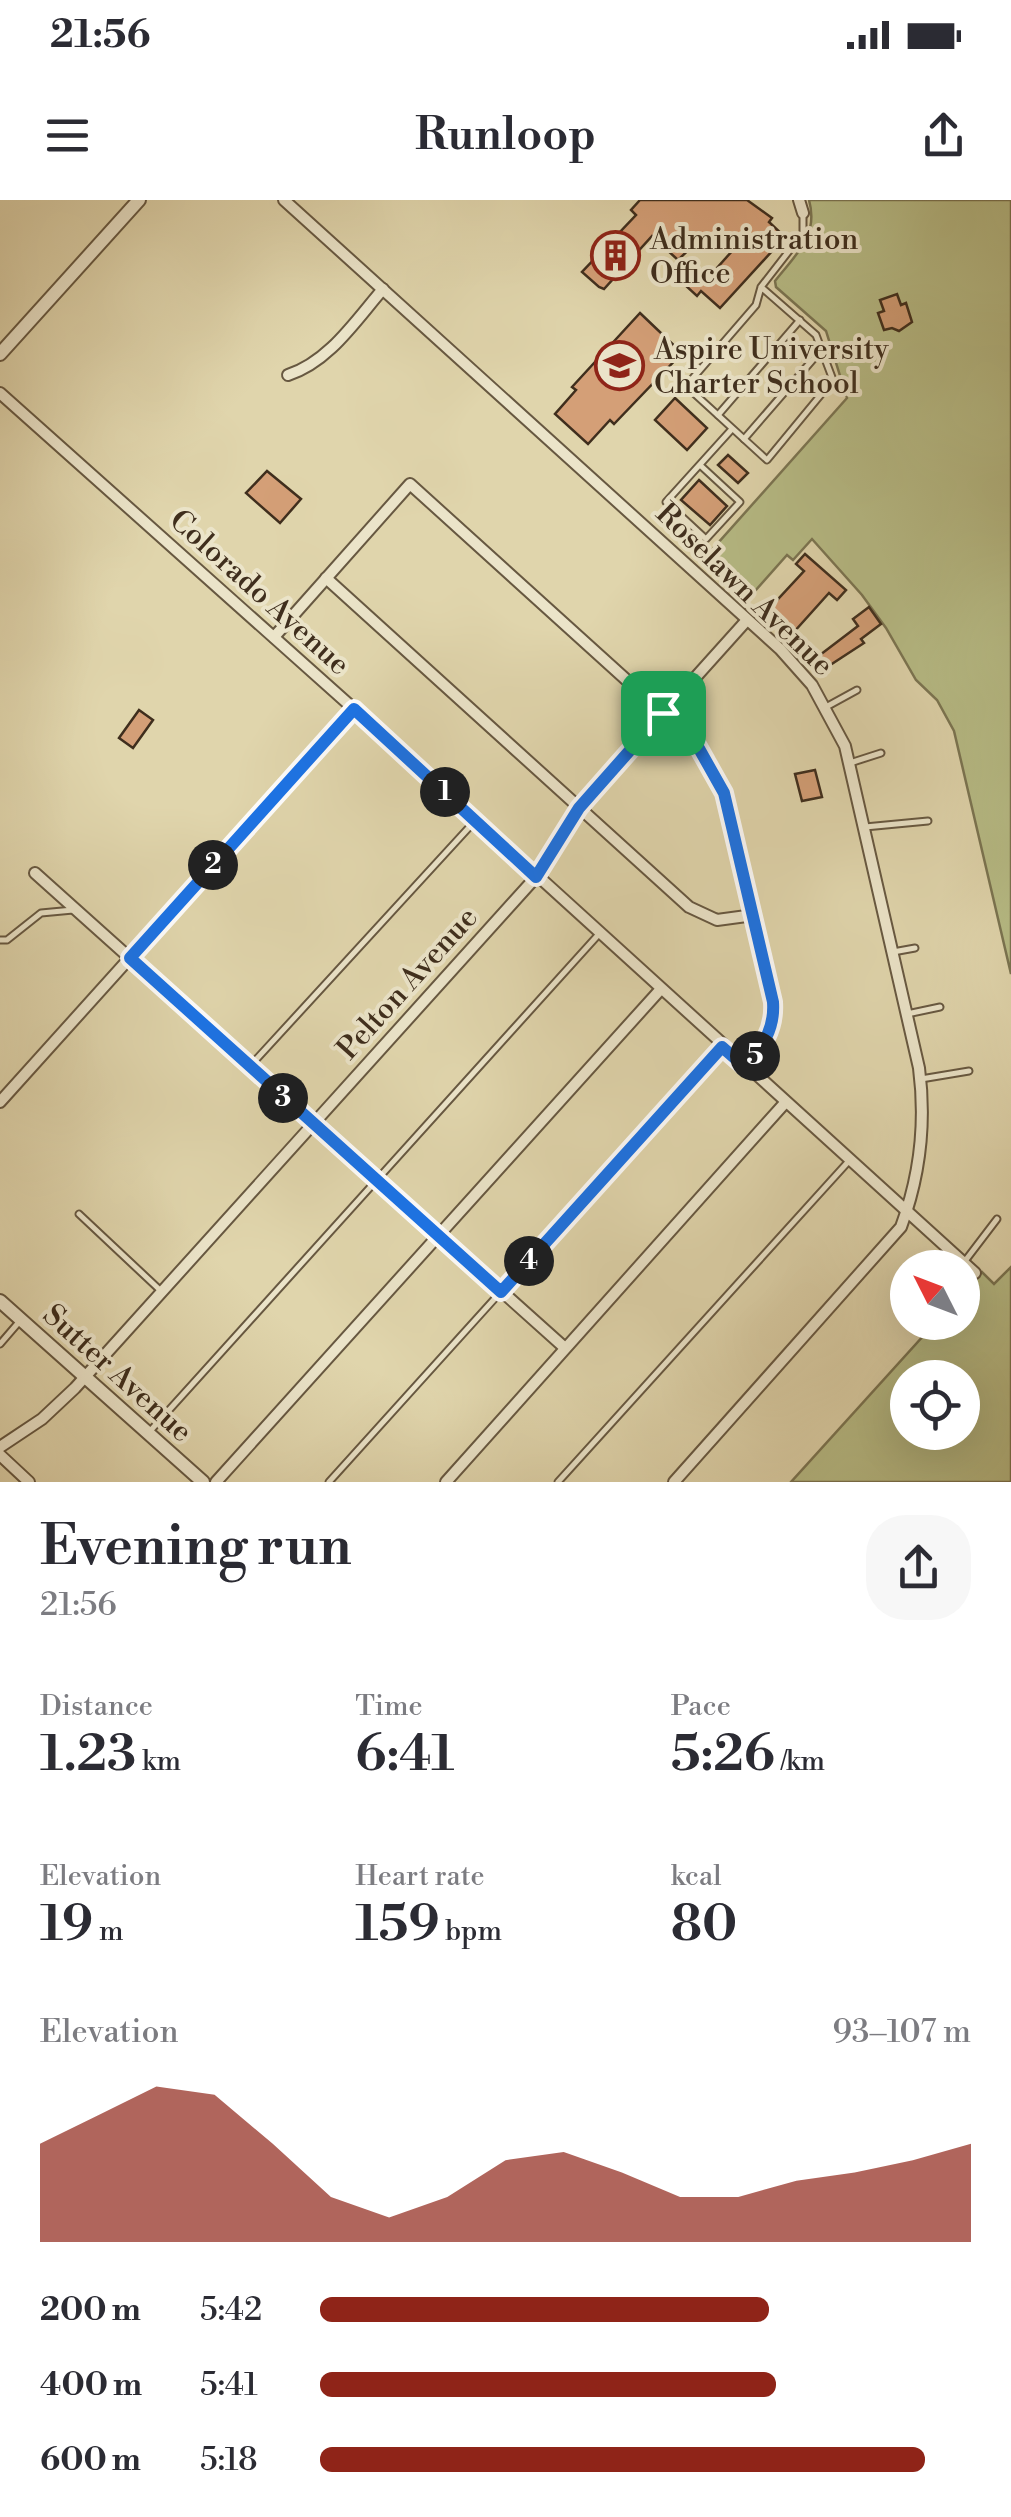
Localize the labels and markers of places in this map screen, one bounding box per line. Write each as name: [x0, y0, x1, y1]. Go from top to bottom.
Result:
place label: Administration Office: [649, 221, 858, 293]
building icon: Administration Office: [589, 230, 641, 282]
place label: Aspire University Charter School: [653, 331, 889, 403]
school or university icon: Aspire University Charter School: [593, 340, 645, 392]
pin: [621, 671, 706, 756]
pin: 1: [420, 767, 470, 817]
pin: 2: [188, 840, 238, 890]
pin: 5: [730, 1031, 780, 1081]
pin: 3: [258, 1073, 308, 1123]
pin: 4: [504, 1236, 554, 1286]

